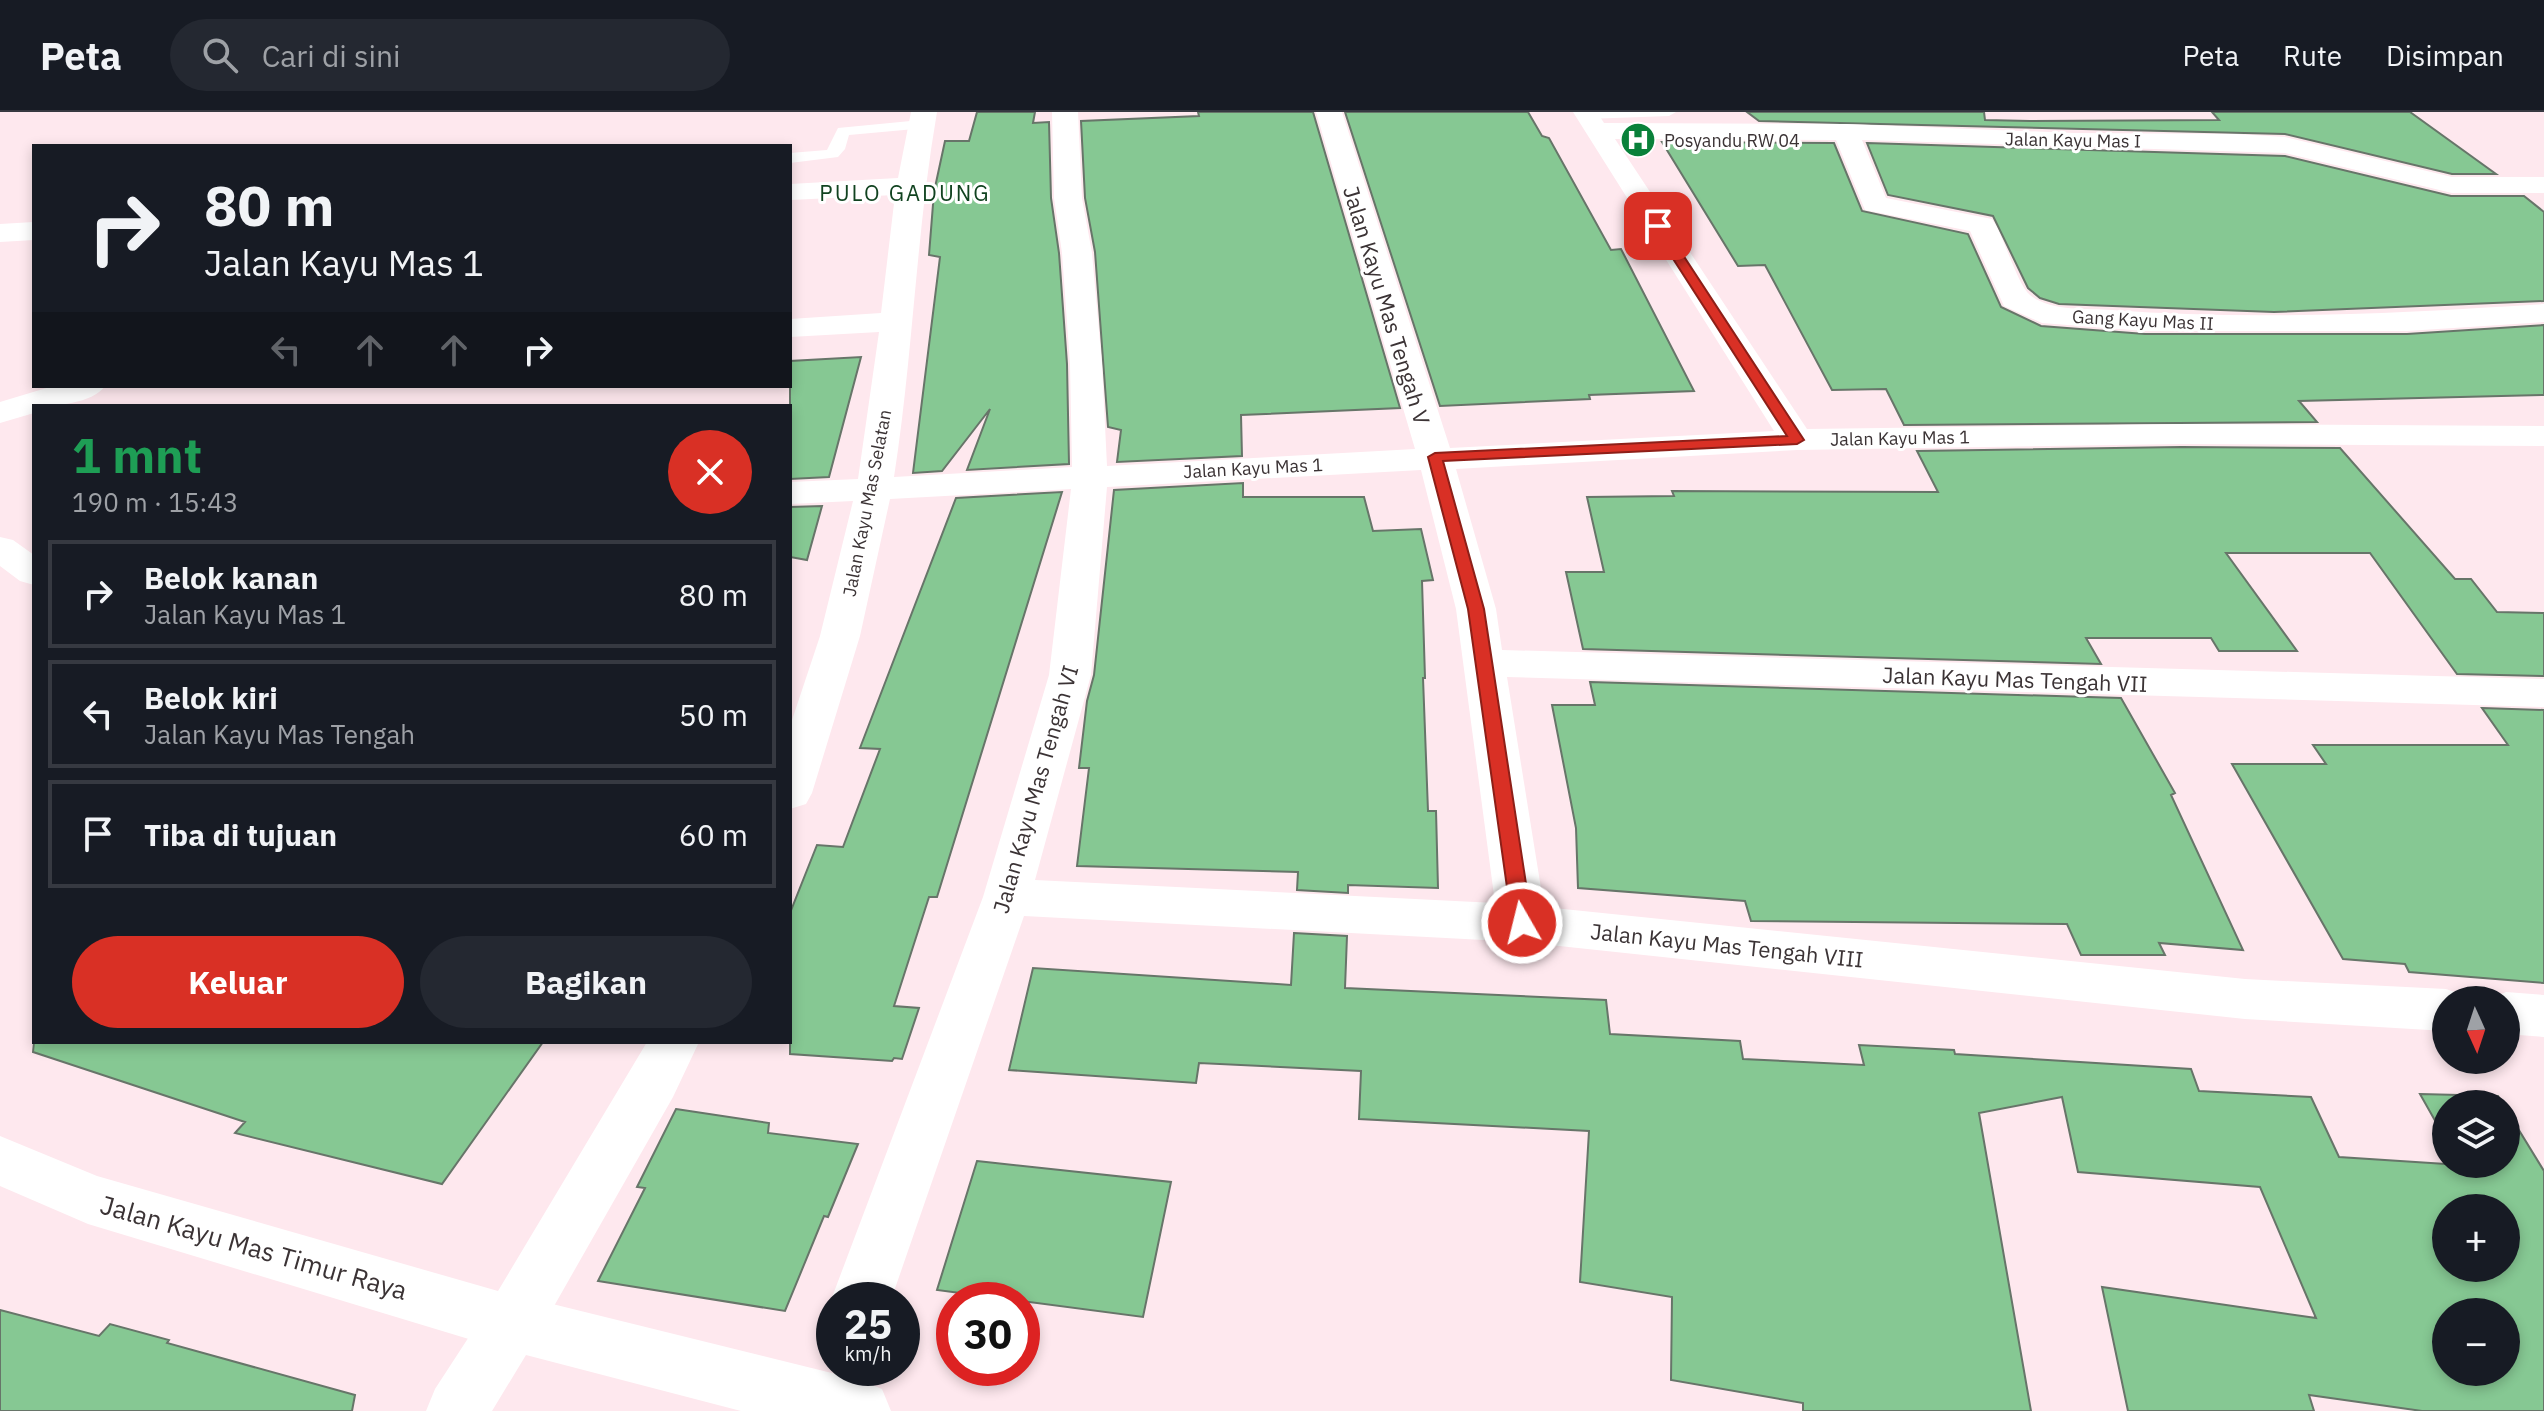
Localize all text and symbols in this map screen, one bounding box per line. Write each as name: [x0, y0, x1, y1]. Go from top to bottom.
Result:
search box: [170, 19, 730, 91]
text: Peta: [40, 31, 122, 80]
icon: search: [198, 33, 242, 77]
text: Cari di sini: [262, 36, 401, 75]
text: Peta: [2183, 37, 2239, 74]
text: Rute: [2283, 37, 2342, 74]
text: Disimpan: [2386, 37, 2504, 74]
hospital icon: Posyandu RW 04: [1619, 121, 1657, 159]
street label: Jalan Kayu Mas I: [2005, 127, 2141, 153]
place label: Posyandu RW 04: [1664, 129, 1800, 152]
text: 80 m: [204, 169, 334, 241]
icon: right: [72, 176, 176, 280]
district label: PULO GADUNG: [819, 178, 991, 207]
street label: Jalan Kayu Mas Tengah V: [1337, 182, 1437, 428]
pin: [1624, 192, 1692, 260]
icon: arrive: [1636, 204, 1680, 248]
text: Jalan Kayu Mas 1: [204, 239, 484, 286]
street label: Gang Kayu Mas II: [2072, 305, 2214, 335]
icon: left: [264, 328, 308, 372]
icon: ahead: [348, 328, 392, 372]
icon: ahead: [432, 328, 476, 372]
icon: right: [516, 328, 560, 372]
street label: Jalan Kayu Mas Selatan: [838, 407, 896, 599]
text: 1 mnt: [72, 424, 202, 486]
street label: Jalan Kayu Mas 1: [1830, 425, 1970, 451]
button: close: [668, 430, 752, 514]
street label: Jalan Kayu Mas 1: [1183, 453, 1323, 483]
text: 190 m · 15:43: [72, 485, 238, 519]
text: Belok kanan: [144, 558, 318, 597]
icon: right: [76, 572, 120, 616]
text: 80 m: [679, 575, 748, 614]
text: Jalan Kayu Mas 1: [144, 597, 346, 631]
street label: Jalan Kayu Mas Tengah VII: [1882, 660, 2148, 698]
street label: Jalan Kayu Mas Tengah VI: [986, 662, 1084, 916]
text: Belok kiri: [144, 678, 278, 717]
icon: left: [76, 692, 120, 736]
text: 50 m: [679, 695, 748, 734]
text: Jalan Kayu Mas Tengah: [144, 717, 415, 751]
icon: arrive: [76, 812, 120, 856]
text: Tiba di tujuan: [144, 815, 337, 854]
text: 60 m: [679, 815, 748, 854]
position arrow: [1480, 881, 1564, 965]
street label: Jalan Kayu Mas Tengah VIII: [1589, 916, 1865, 974]
button: Keluar: [72, 936, 404, 1028]
button: Bagikan: [420, 936, 752, 1028]
north arrow: [2432, 986, 2520, 1074]
map controls: [2432, 986, 2520, 1386]
button: layers: [2432, 1090, 2520, 1178]
street label: Jalan Kayu Mas Timur Raya: [97, 1187, 411, 1307]
button: +: [2432, 1194, 2520, 1282]
speed limit sign: 30: [936, 1282, 1040, 1386]
text: 25: [844, 1298, 892, 1350]
button: −: [2432, 1298, 2520, 1386]
text: km/h: [844, 1340, 892, 1367]

